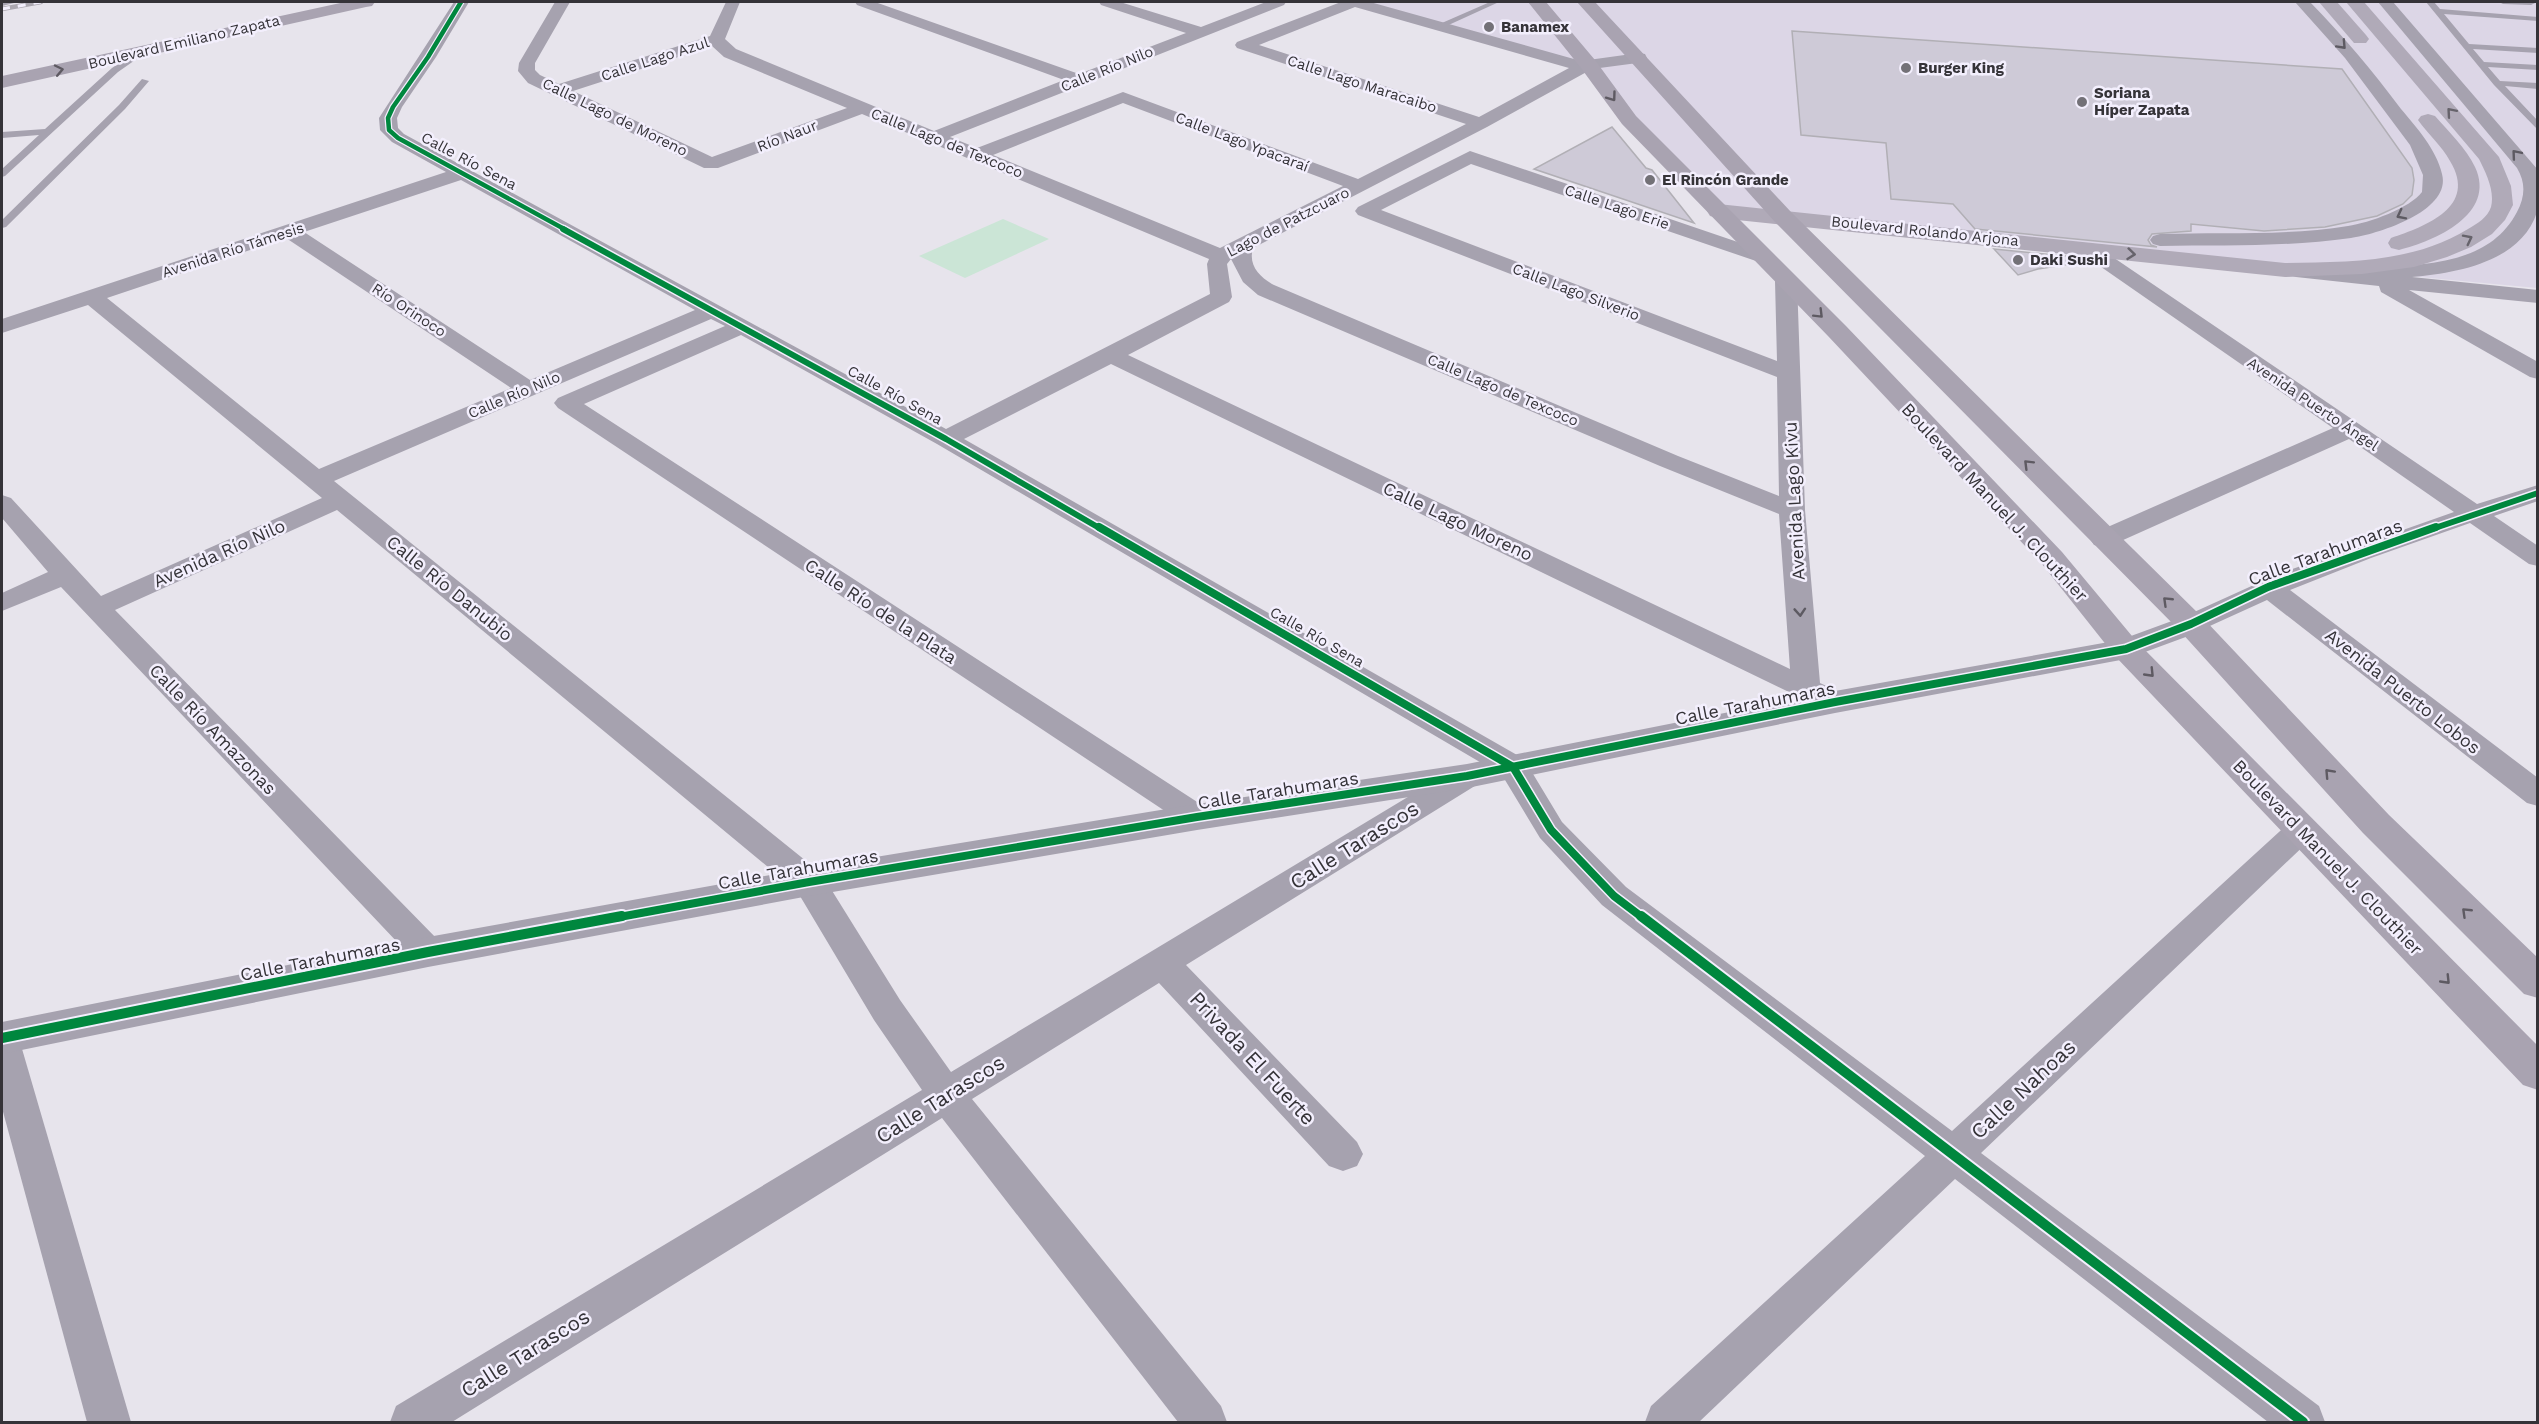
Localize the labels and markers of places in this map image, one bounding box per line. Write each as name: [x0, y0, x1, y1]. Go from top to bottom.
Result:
place label: Banamex: [1501, 18, 1569, 36]
marker: Banamex: [1482, 20, 1496, 34]
place label: Burger King: [1918, 59, 2005, 77]
marker: Burger King: [1899, 61, 1913, 75]
place label: Soriana Híper Zapata: [2094, 84, 2190, 119]
marker: Soriana Híper Zapata: [2075, 95, 2089, 109]
place label: El Rincón Grande: [1662, 171, 1789, 189]
marker: El Rincón Grande: [1643, 173, 1657, 187]
place label: Daki Sushi: [2030, 251, 2108, 269]
marker: Daki Sushi: [2011, 253, 2025, 267]

